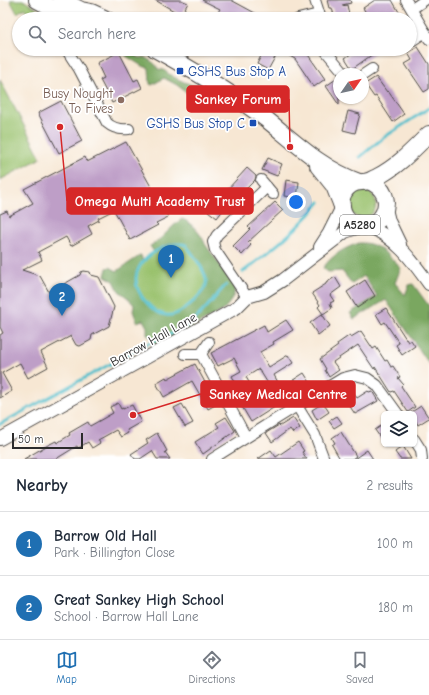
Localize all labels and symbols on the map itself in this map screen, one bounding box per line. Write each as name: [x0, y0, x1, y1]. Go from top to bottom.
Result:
place label: GSHS Bus Stop A: [188, 64, 286, 79]
marker: GSHS Bus Stop A: [175, 66, 185, 76]
north arrow: [333, 68, 369, 104]
place label: Busy Nought To Fives: [43, 86, 114, 116]
callout: Sankey Forum: [187, 86, 289, 112]
text: Sankey Forum: [195, 91, 281, 108]
marker: Busy Nought To Fives: [116, 95, 126, 105]
place label: GSHS Bus Stop C: [147, 116, 245, 131]
marker: GSHS Bus Stop C: [248, 118, 258, 128]
callout: Omega Multi Academy Trust: [67, 188, 253, 214]
your location: [286, 192, 306, 212]
text: Omega Multi Academy Trust: [75, 193, 246, 210]
road number: A5280: [340, 215, 380, 235]
pin: 1: [158, 245, 184, 278]
pin: 2: [49, 283, 75, 316]
street label: Barrow Hall Lane: [107, 309, 200, 369]
callout: Sankey Medical Centre: [201, 381, 355, 407]
text: Sankey Medical Centre: [209, 386, 347, 403]
scale bar: [12, 431, 83, 450]

